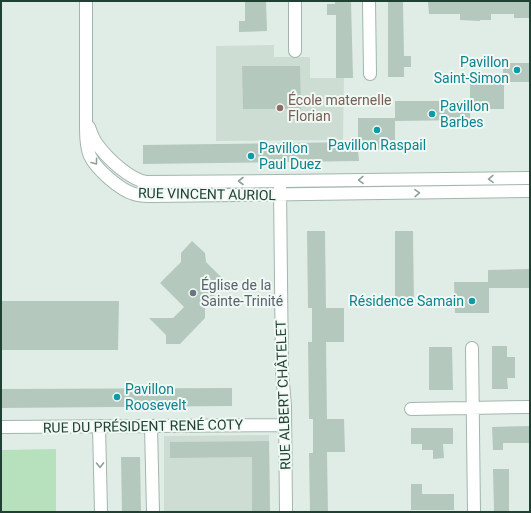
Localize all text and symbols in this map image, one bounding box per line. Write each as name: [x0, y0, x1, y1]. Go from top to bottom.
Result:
place label: Pavillon Saint-Simon: [434, 54, 509, 86]
marker: Pavillon Saint-Simon: [512, 65, 522, 75]
place label: École maternelle Florian: [288, 91, 391, 124]
place label: Pavillon Barbes: [440, 98, 489, 130]
marker: École maternelle Florian: [275, 103, 285, 113]
marker: Pavillon Barbes: [427, 109, 437, 119]
marker: Pavillon Raspail: [372, 125, 382, 135]
place label: Pavillon Raspail: [328, 137, 426, 153]
place label: Pavillon Paul Duez: [259, 140, 321, 172]
marker: Pavillon Paul Duez: [246, 151, 256, 161]
one-way arrow: [90, 158, 97, 165]
one-way arrow: [488, 175, 494, 183]
one-way arrow: [358, 176, 364, 185]
one-way arrow: [238, 177, 244, 185]
street label: RUE VINCENT AURIOL: [138, 185, 277, 203]
one-way arrow: [414, 189, 420, 197]
place label: Église de la Sainte-Trinité: [201, 276, 283, 309]
marker: Église de la Sainte-Trinité: [188, 288, 198, 298]
place label: Résidence Samain: [349, 293, 464, 309]
marker: Résidence Samain: [467, 296, 477, 306]
street label: RUE ALBERT CHÂTELET: [271, 319, 294, 470]
place label: Pavillon Roosevelt: [125, 381, 187, 413]
marker: Pavillon Roosevelt: [112, 392, 122, 402]
street label: RUE DU PRÉSIDENT RENÉ COTY: [43, 415, 244, 436]
one-way arrow: [96, 462, 104, 468]

